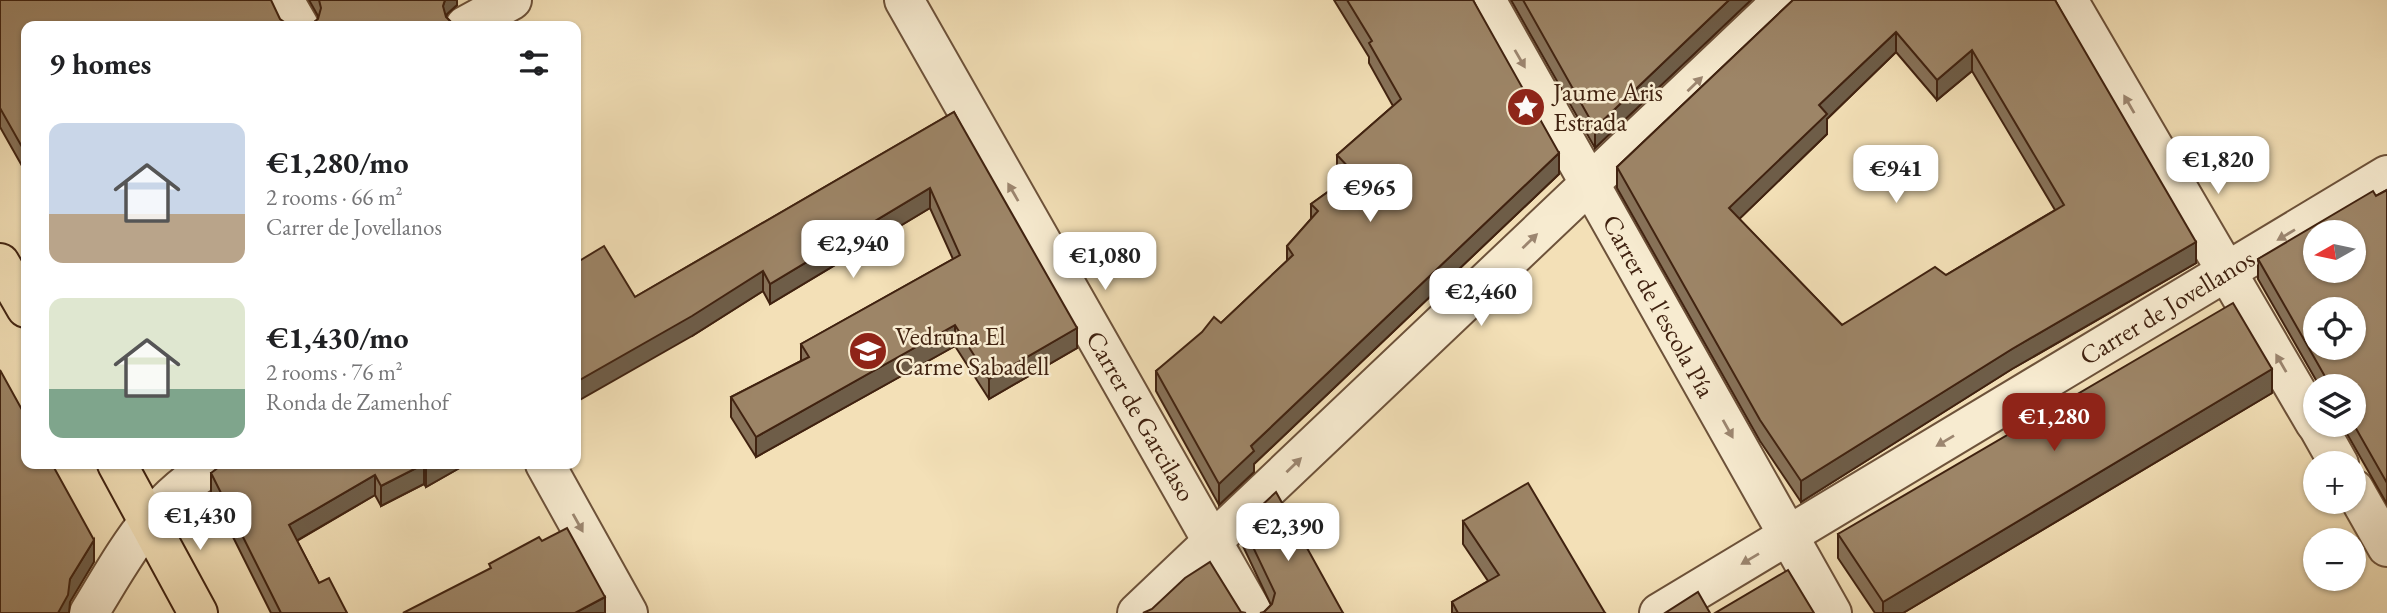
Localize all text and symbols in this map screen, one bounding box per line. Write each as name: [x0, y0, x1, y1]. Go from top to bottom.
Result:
text: 9 homes: [49, 44, 151, 83]
icon: filters: [515, 44, 553, 82]
one-way arrow: [1514, 50, 1526, 69]
place label: Jaume Aris Estrada: [1551, 75, 1663, 139]
one-way arrow: [1686, 76, 1703, 92]
place icon: Jaume Aris Estrada: [1505, 86, 1547, 128]
one-way arrow: [2123, 94, 2136, 113]
pin: €1,820: [2161, 136, 2275, 196]
text: €1,280/mo: [266, 143, 409, 182]
text: €1,820: [2182, 144, 2254, 174]
pin: €941: [1855, 146, 1937, 205]
icon: home: [105, 151, 189, 235]
text: €941: [1869, 153, 1923, 183]
pin: €965: [1329, 164, 1411, 224]
text: €965: [1343, 172, 1397, 202]
text: 2 rooms · 66 m²: [266, 182, 403, 212]
one-way arrow: [1007, 182, 1019, 201]
street label: Carrer de l'escola Pía: [1595, 208, 1724, 404]
text: Carrer de Jovellanos: [266, 212, 442, 242]
pin: €2,940: [796, 220, 910, 280]
north arrow: [2303, 220, 2366, 284]
map controls: [2303, 220, 2366, 591]
text: €2,940: [817, 228, 889, 258]
one-way arrow: [2277, 229, 2296, 242]
pin: €1,080: [1048, 232, 1162, 292]
one-way arrow: [1521, 233, 1538, 249]
text: €1,080: [1069, 240, 1141, 270]
street label: Carrer de Jovellanos: [2073, 241, 2261, 373]
pin: €2,460: [1424, 268, 1538, 328]
text: €2,460: [1445, 276, 1517, 306]
button: locate: [2303, 297, 2366, 360]
text: €1,430/mo: [266, 318, 409, 357]
place label: Vedruna El Carme Sabadell: [895, 319, 1050, 383]
street label: Carrer de Garcilaso: [1078, 325, 1204, 507]
icon: home: [105, 326, 189, 410]
school or university icon: Vedruna El Carme Sabadell: [847, 330, 889, 372]
one-way arrow: [2275, 354, 2287, 373]
text: 2 rooms · 76 m²: [266, 357, 403, 387]
button: layers: [2303, 374, 2366, 437]
text: Ronda de Zamenhof: [266, 387, 449, 417]
pin: €1,280: [1997, 393, 2111, 453]
text: €1,280: [2018, 401, 2090, 431]
one-way arrow: [1721, 419, 1733, 439]
one-way arrow: [1935, 435, 1954, 448]
button: +: [2303, 451, 2366, 514]
one-way arrow: [1285, 458, 1302, 474]
pin: €1,430: [143, 492, 257, 552]
text: €1,430: [164, 500, 236, 530]
pin: €2,390: [1231, 504, 1345, 563]
text: €2,390: [1252, 511, 1324, 541]
one-way arrow: [572, 514, 584, 533]
button: −: [2303, 528, 2366, 591]
one-way arrow: [1740, 552, 1759, 565]

